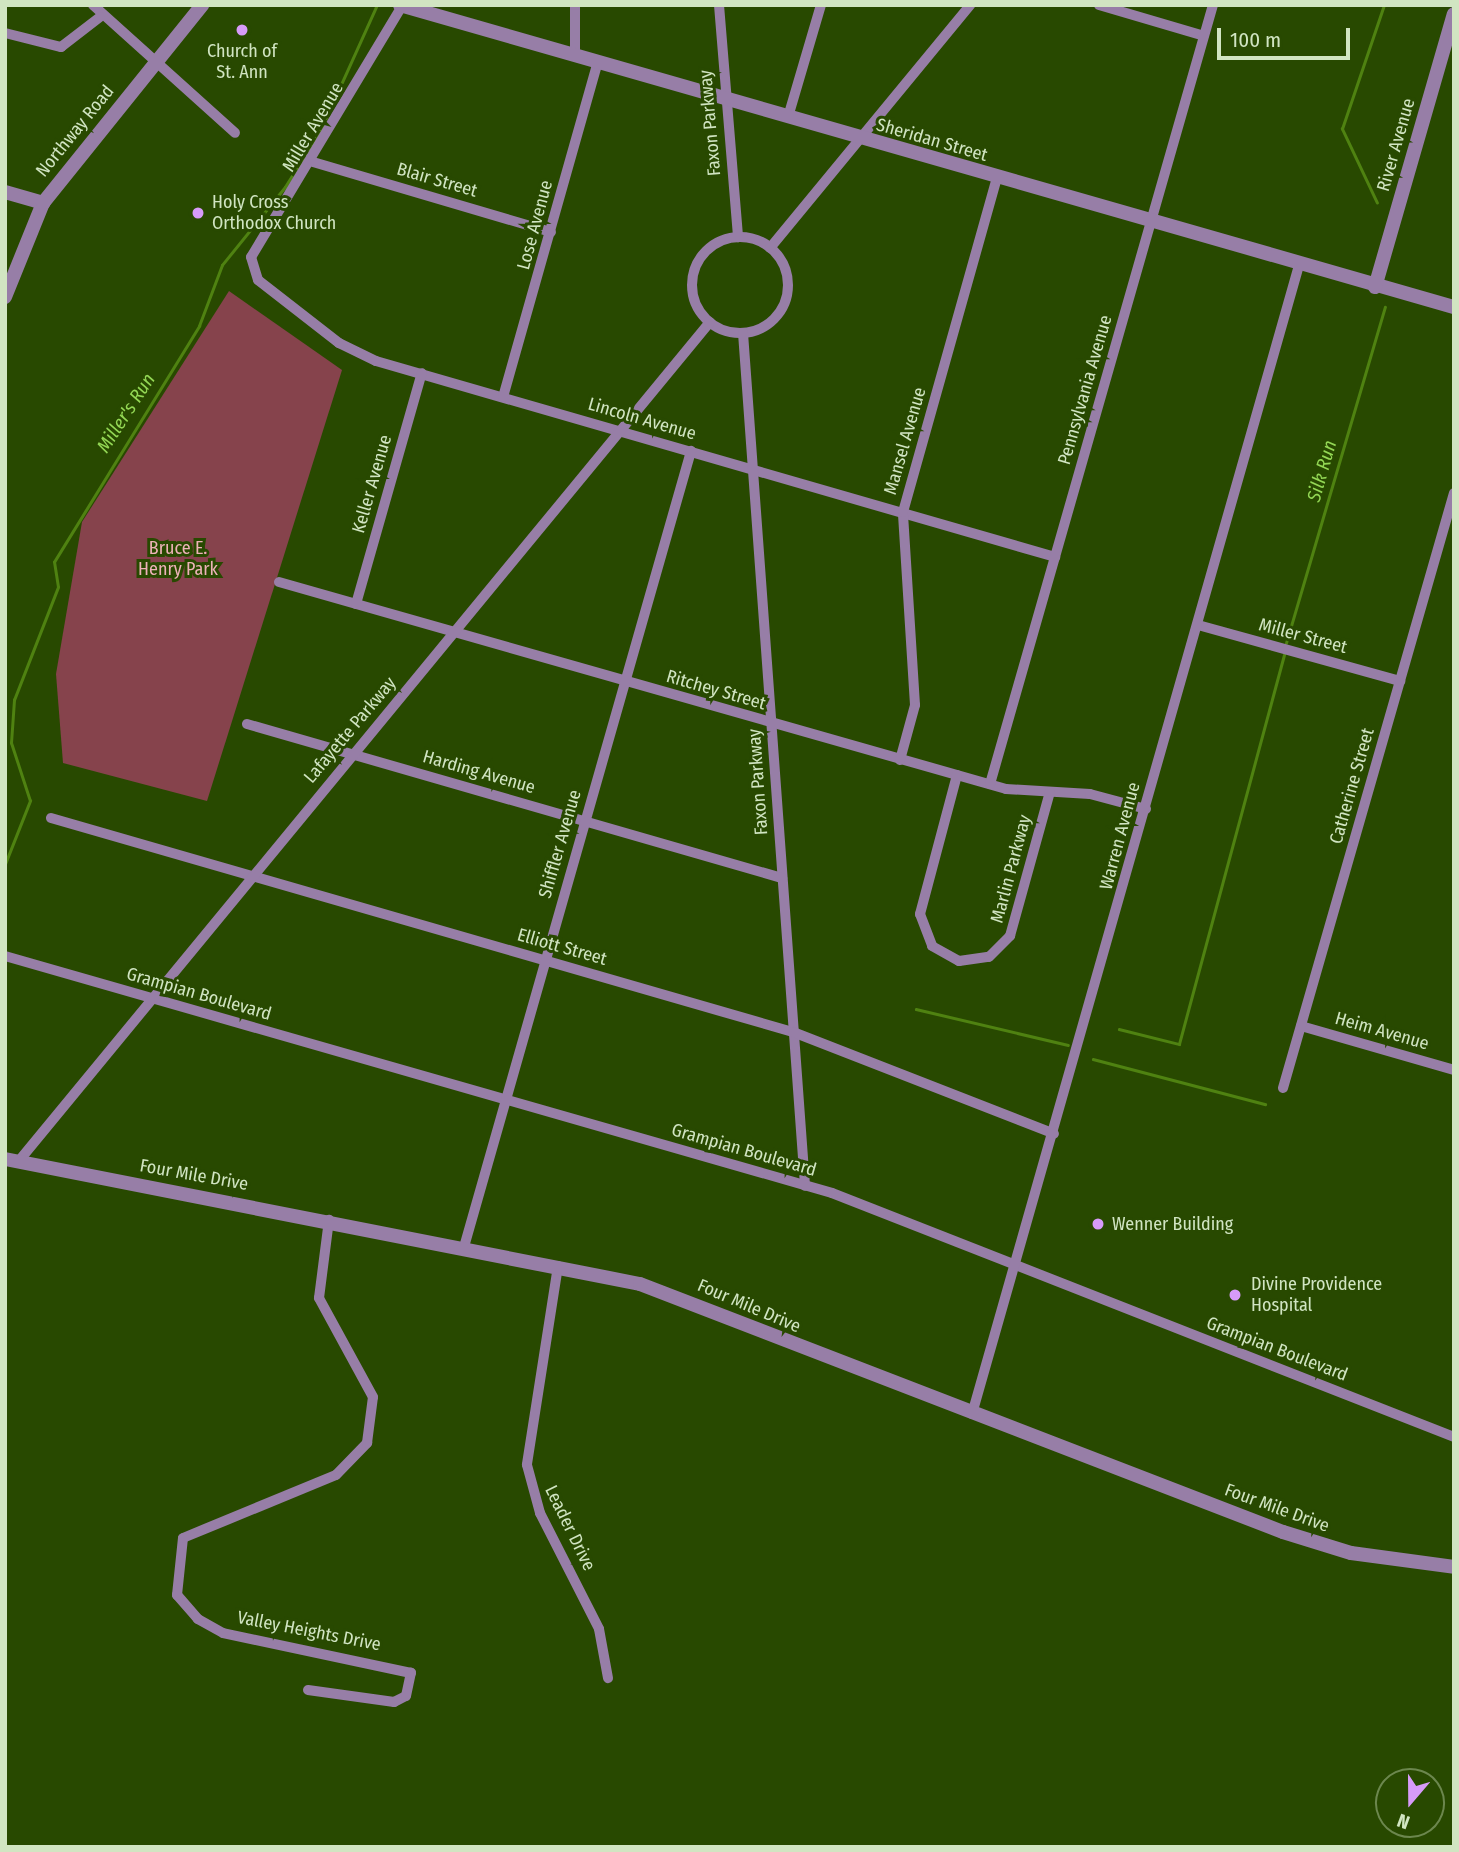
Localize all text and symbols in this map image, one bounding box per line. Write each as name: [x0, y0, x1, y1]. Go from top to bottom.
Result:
scale bar: [1221, 14, 1354, 58]
marker: Church of St. Ann: [234, 22, 250, 38]
text: 100 m: [1230, 27, 1281, 53]
place label: Church of St. Ann: [207, 41, 277, 84]
street label: Faxon Parkway: [695, 69, 725, 177]
street label: Miller Avenue: [278, 78, 348, 176]
street label: Northway Road: [31, 81, 119, 181]
street label: River Avenue: [1372, 96, 1420, 194]
street label: Sheridan Street: [874, 114, 990, 166]
street label: Blair Street: [394, 158, 480, 202]
street label: Lose Avenue: [513, 178, 557, 272]
place label: Holy Cross Orthodox Church: [212, 192, 336, 234]
marker: Holy Cross Orthodox Church: [190, 205, 206, 221]
street label: Pennsylvania Avenue: [1053, 313, 1117, 467]
water label: Miller's Run: [92, 369, 160, 457]
street label: Mansel Avenue: [879, 385, 931, 497]
street label: Lincoln Avenue: [585, 393, 699, 445]
street label: Keller Avenue: [348, 432, 396, 536]
water label: Silk Run: [1302, 438, 1342, 504]
park label: Bruce E. Henry Park: [138, 538, 218, 580]
street label: Miller Street: [1257, 614, 1349, 658]
street label: Ritchey Street: [664, 665, 768, 715]
street label: Lafayette Parkway: [299, 673, 401, 787]
street label: Catherine Street: [1325, 725, 1379, 847]
street label: Faxon Parkway: [744, 728, 772, 836]
street label: Harding Avenue: [420, 746, 538, 798]
street label: Warren Avenue: [1095, 780, 1145, 892]
street label: Shiffler Avenue: [534, 787, 586, 901]
street label: Marlin Parkway: [986, 813, 1036, 925]
street label: Elliott Street: [515, 924, 609, 970]
street label: Grampian Boulevard: [124, 963, 274, 1025]
street label: Heim Avenue: [1333, 1007, 1431, 1055]
street label: Grampian Boulevard: [669, 1119, 819, 1181]
street label: Four Mile Drive: [138, 1155, 250, 1195]
place label: Wenner Building: [1112, 1213, 1233, 1235]
marker: Wenner Building: [1090, 1216, 1106, 1232]
place label: Divine Providence Hospital: [1251, 1274, 1382, 1316]
street label: Four Mile Drive: [694, 1275, 804, 1337]
marker: Divine Providence Hospital: [1225, 1285, 1245, 1305]
street label: Grampian Boulevard: [1203, 1312, 1351, 1386]
street label: Four Mile Drive: [1222, 1479, 1332, 1537]
street label: Leader Drive: [540, 1482, 600, 1574]
street label: Valley Heights Drive: [235, 1606, 383, 1656]
north arrow: [1375, 1768, 1445, 1838]
text: N: [1394, 1809, 1413, 1834]

